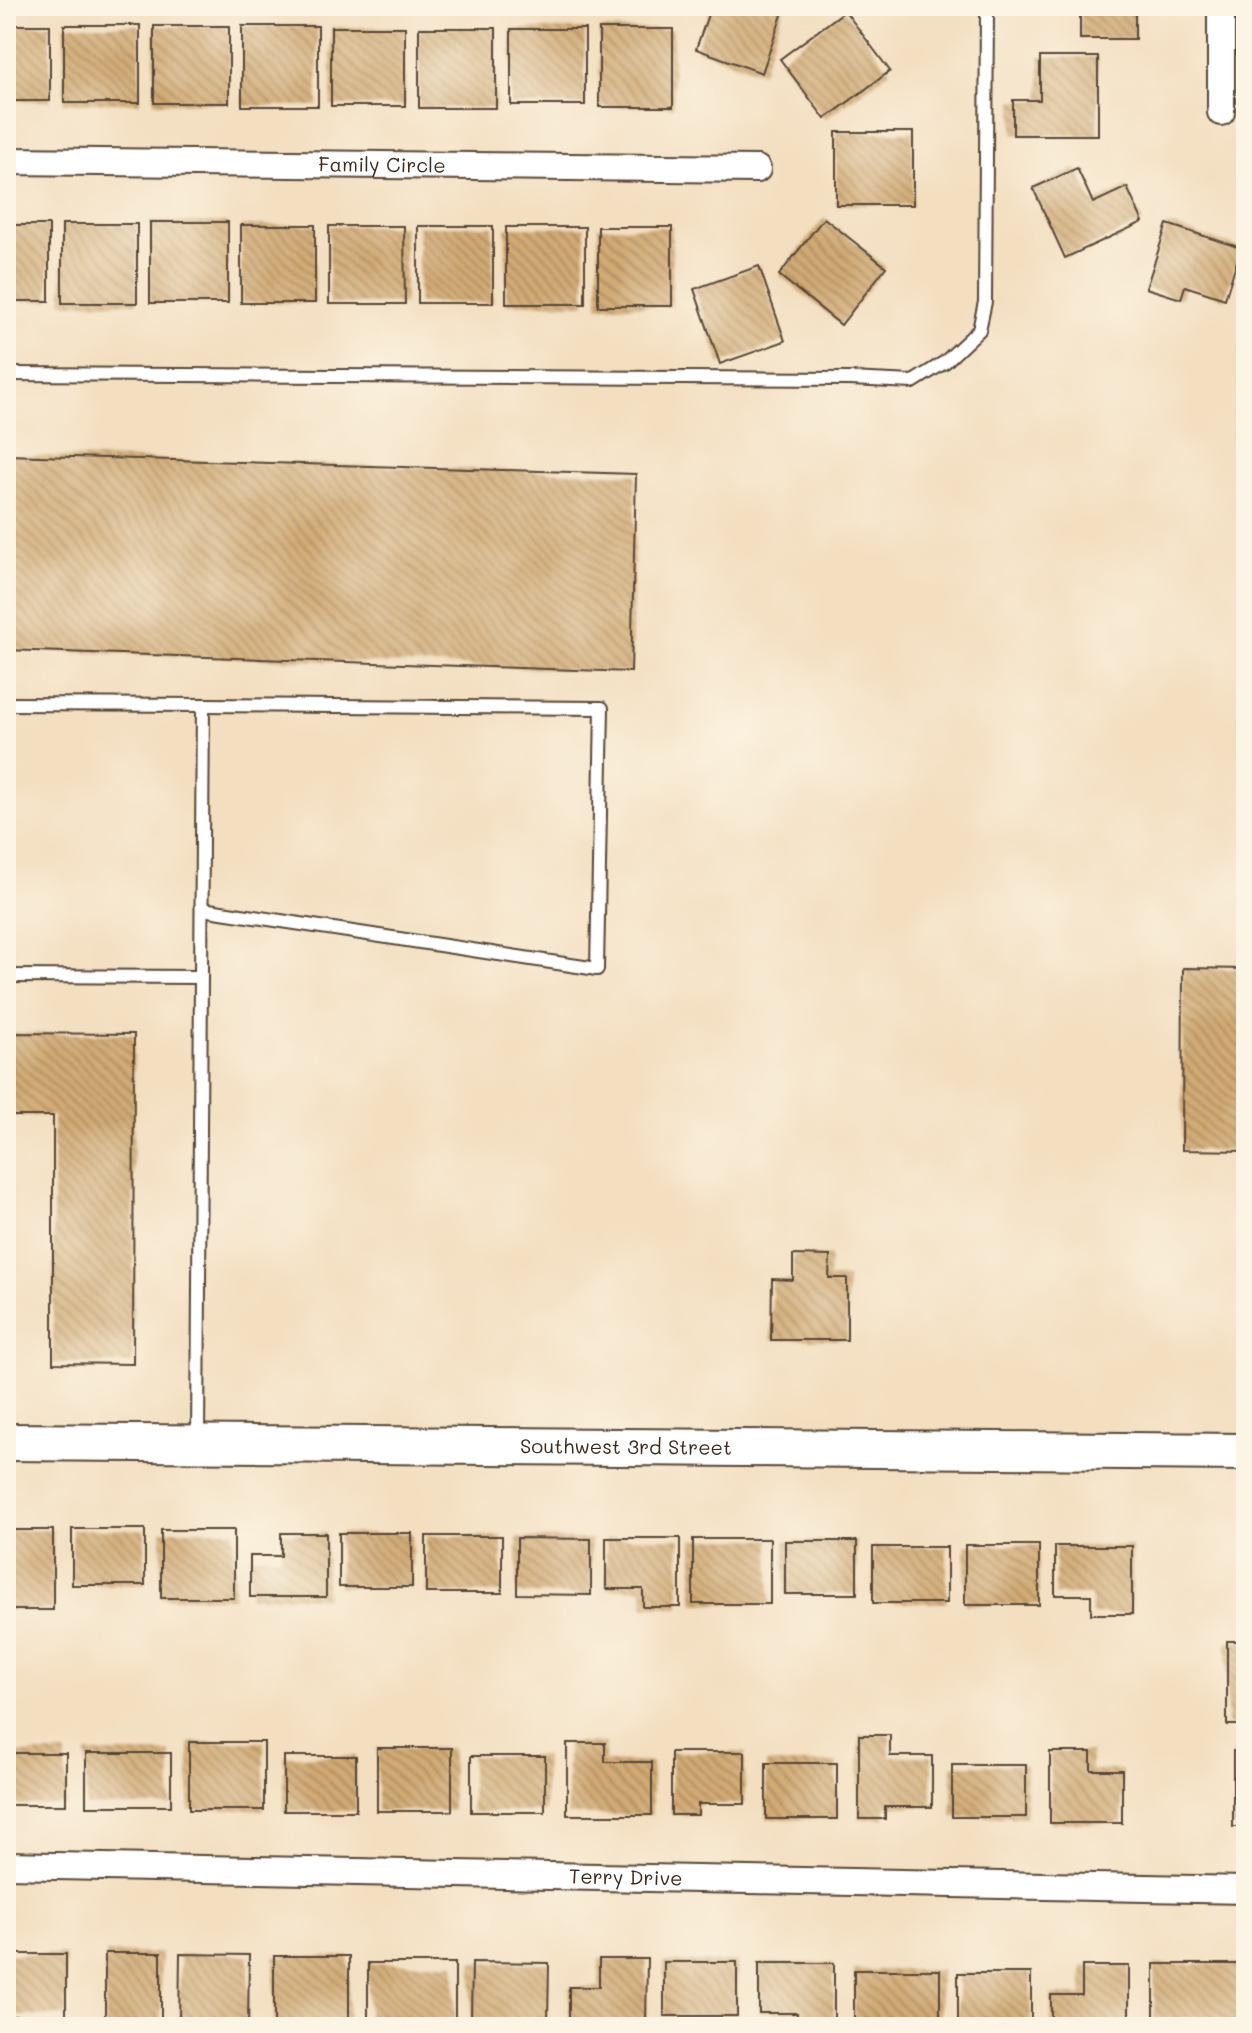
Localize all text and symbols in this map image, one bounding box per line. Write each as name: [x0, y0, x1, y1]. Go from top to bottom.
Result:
street label: Family Circle: [318, 150, 446, 178]
street label: Southwest 3rd Street: [520, 1432, 732, 1460]
street label: Terry Drive: [569, 1862, 683, 1891]

